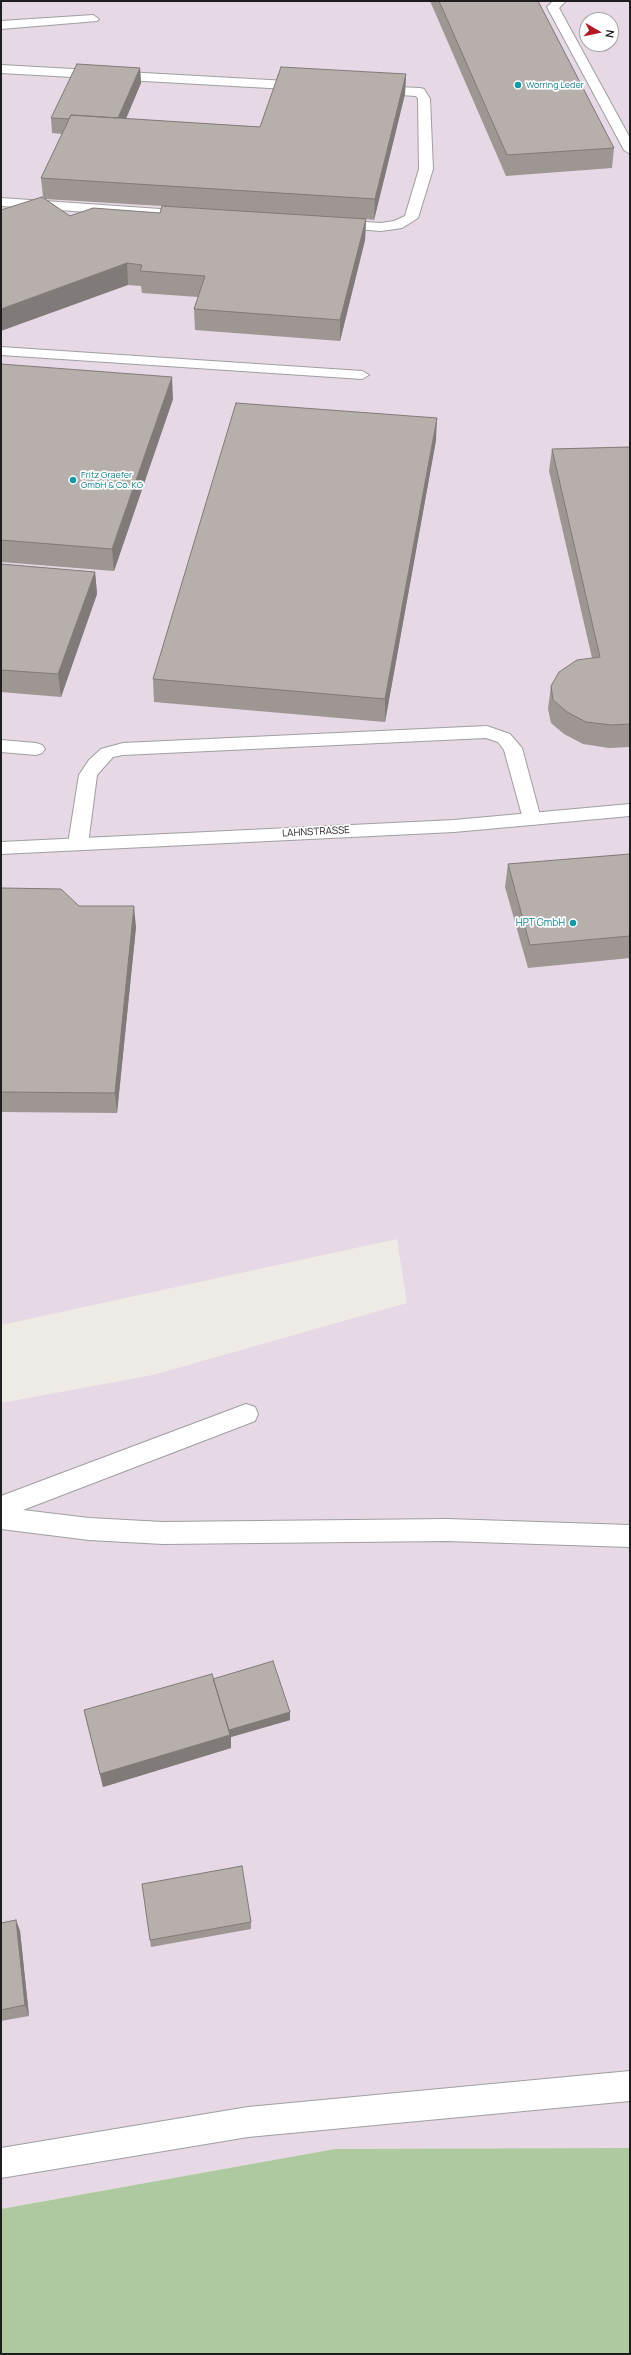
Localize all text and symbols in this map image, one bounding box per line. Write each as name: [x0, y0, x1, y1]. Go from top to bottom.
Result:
north arrow: [579, 12, 619, 52]
text: N: [602, 29, 618, 39]
marker: Worring Leder: [513, 80, 523, 90]
place label: Worring Leder: [526, 80, 584, 90]
place label: Fritz Graefer GmbH & Co. KG: [81, 470, 143, 491]
marker: Fritz Graefer GmbH & Co. KG: [68, 475, 78, 485]
street label: LAHNSTRASSE: [282, 824, 350, 840]
place label: HPT GmbH: [516, 917, 565, 929]
marker: HPT GmbH: [568, 918, 578, 928]

